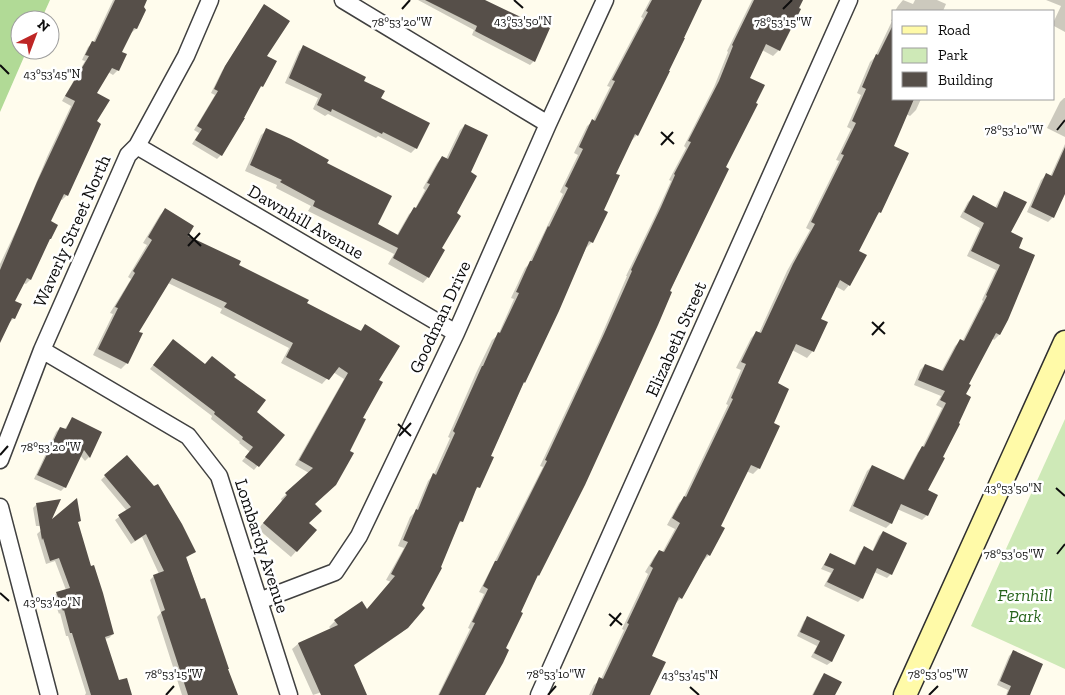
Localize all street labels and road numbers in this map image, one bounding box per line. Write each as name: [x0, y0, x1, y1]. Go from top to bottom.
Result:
street label: Waverly Street North: [29, 151, 115, 311]
street label: Dawnhill Avenue: [244, 180, 368, 264]
street label: Goodman Drive: [404, 257, 476, 377]
street label: Elizabeth Street: [641, 278, 711, 400]
street label: Lombardy Avenue: [230, 476, 294, 616]

